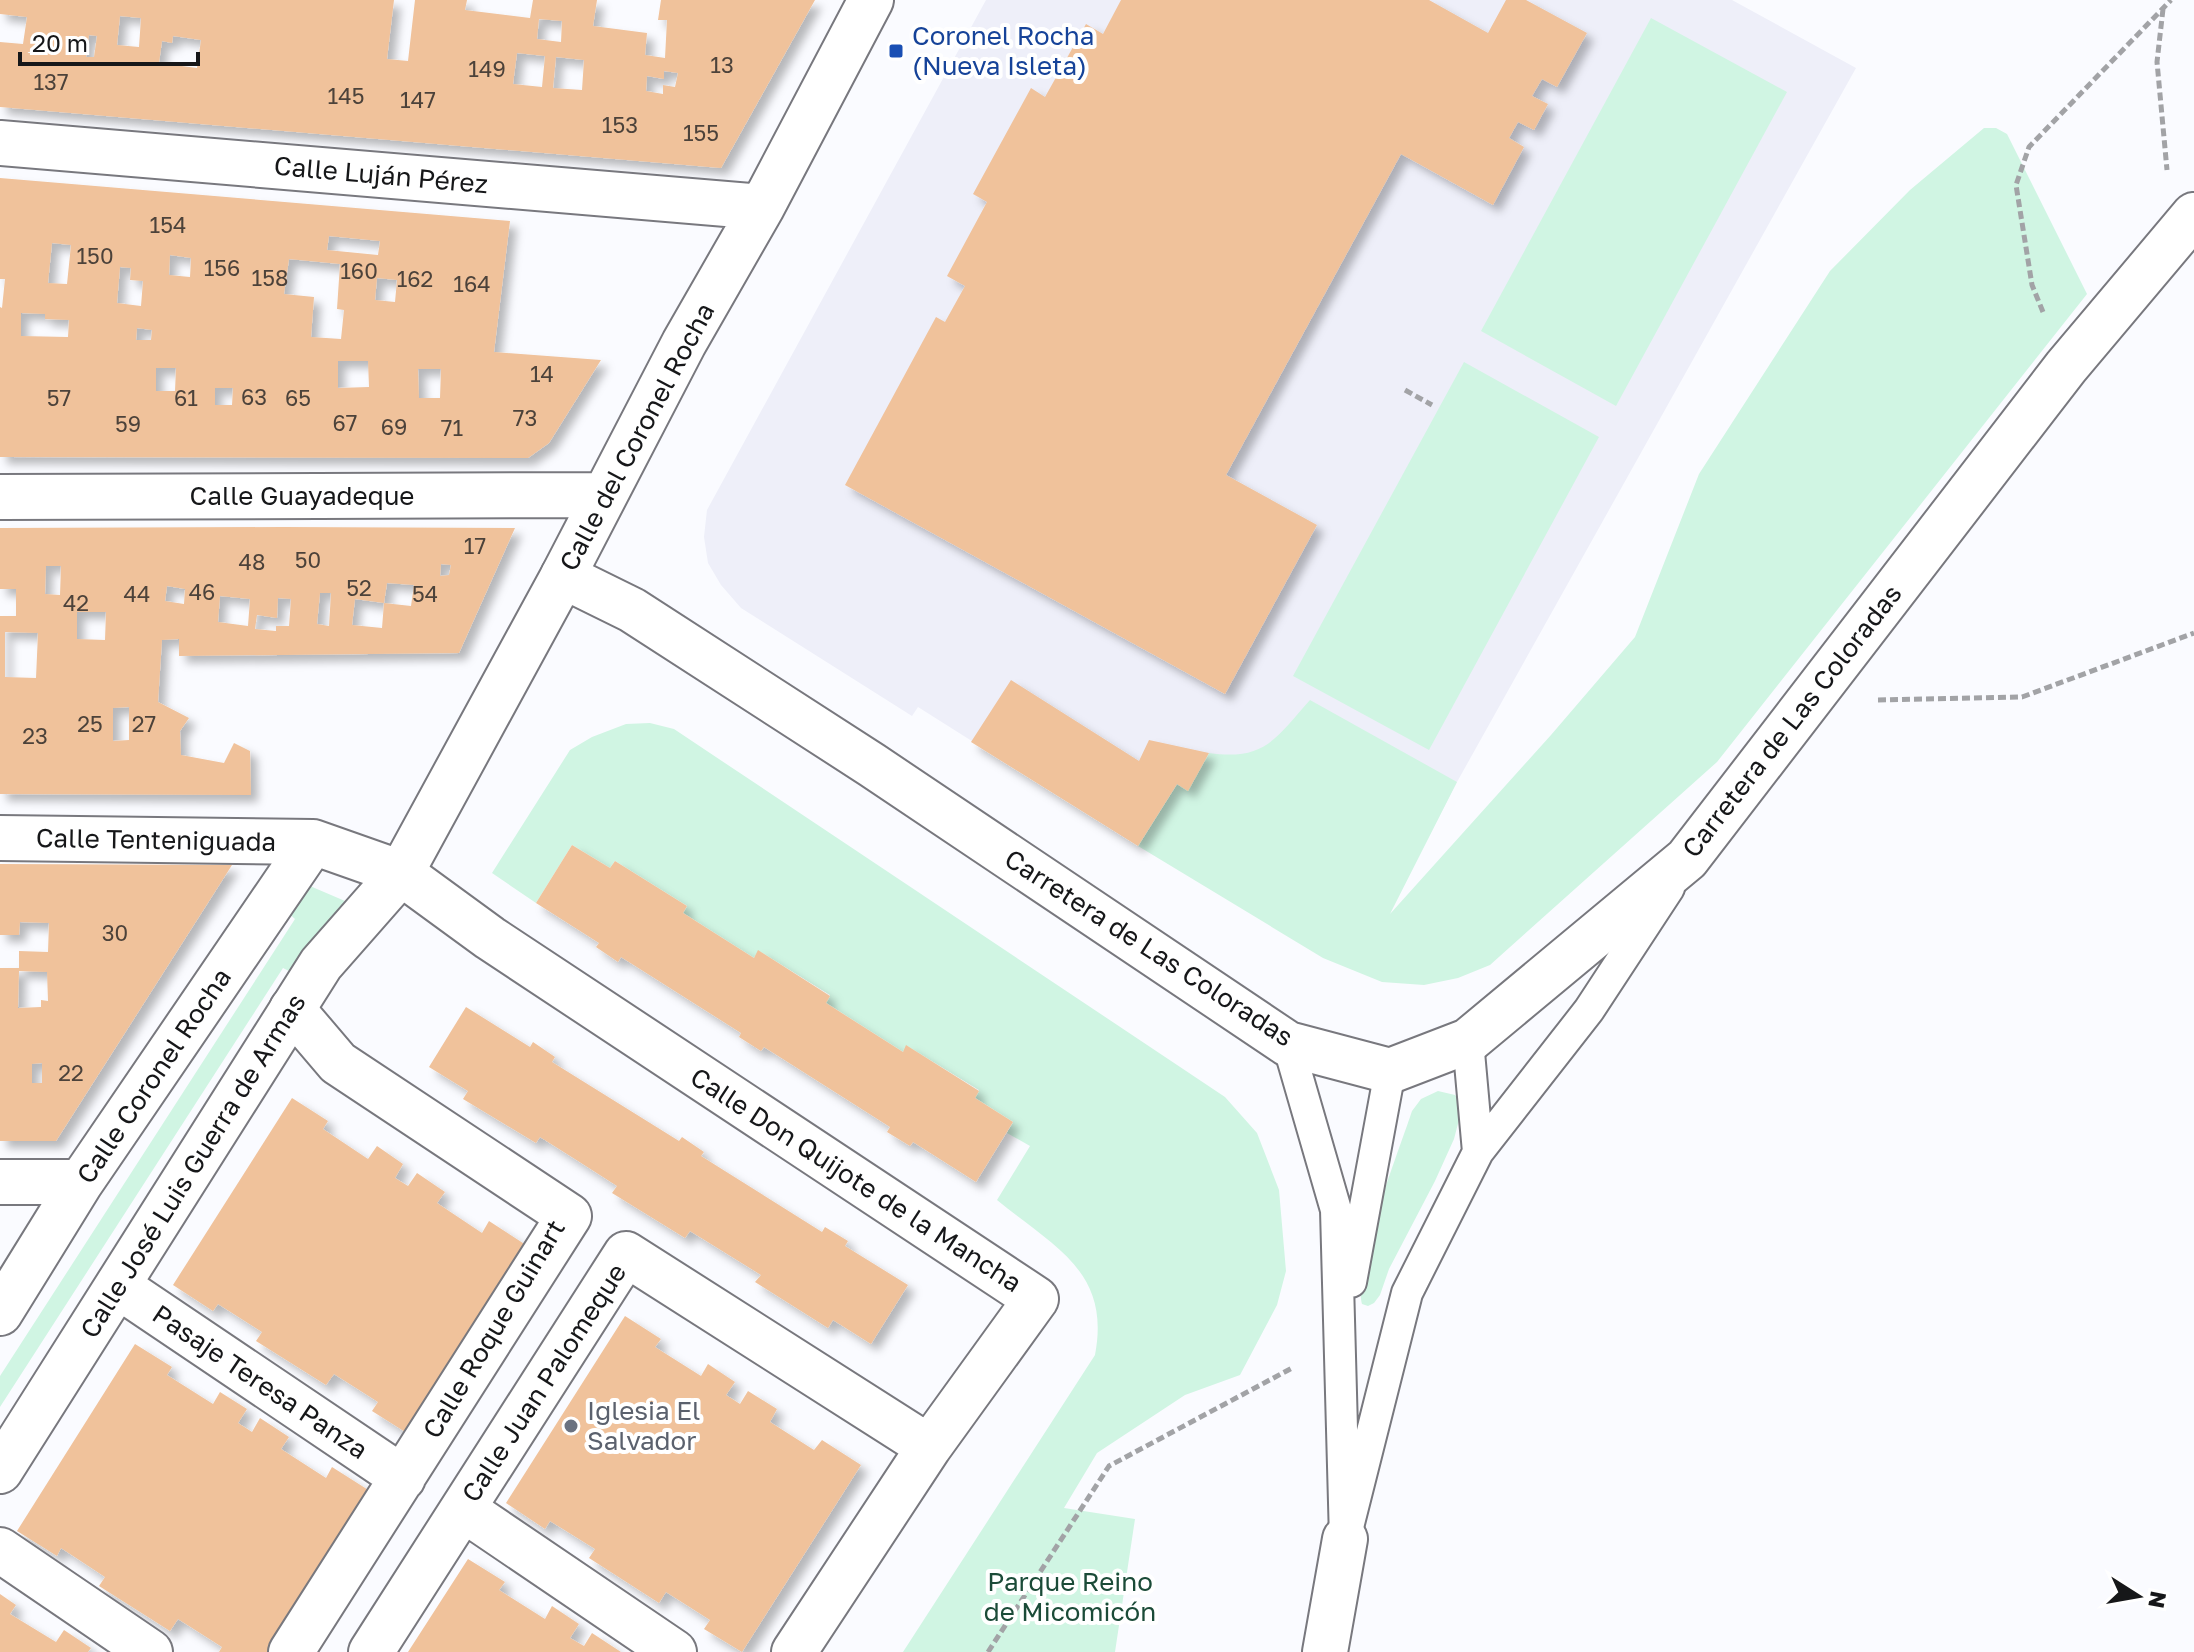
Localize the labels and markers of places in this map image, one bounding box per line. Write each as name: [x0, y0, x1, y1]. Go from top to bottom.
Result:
place label: Coronel Rocha (Nueva Isleta): [912, 20, 1095, 81]
marker: Coronel Rocha (Nueva Isleta): [887, 42, 905, 60]
place label: Iglesia El Salvador: [587, 1395, 700, 1456]
marker: Iglesia El Salvador: [562, 1417, 580, 1435]

